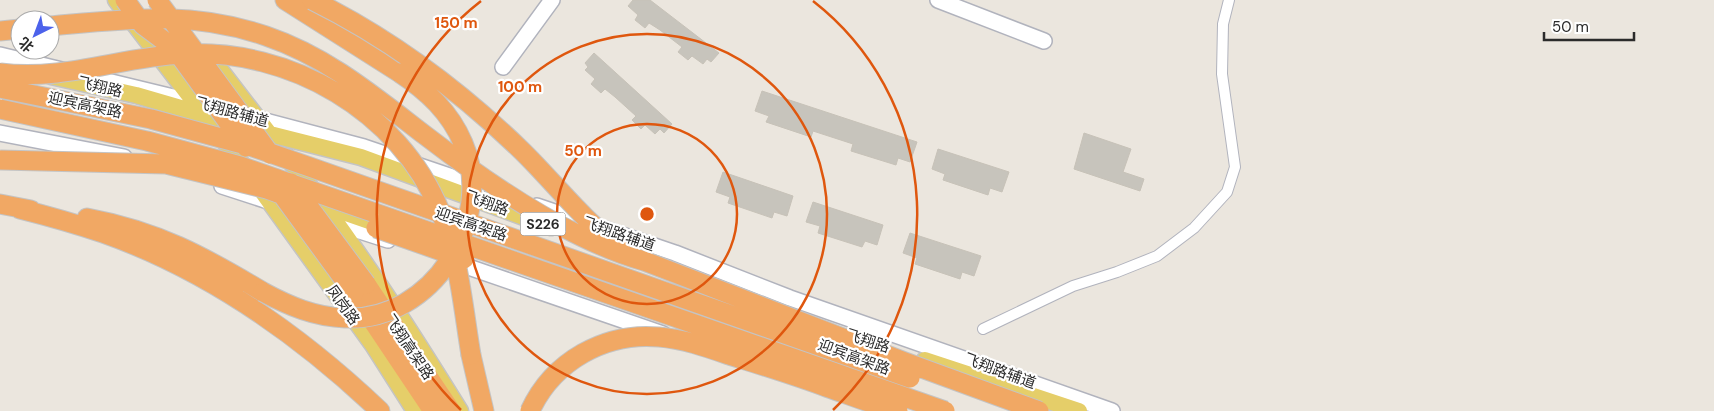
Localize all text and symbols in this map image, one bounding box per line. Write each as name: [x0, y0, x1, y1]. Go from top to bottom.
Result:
north arrow: [10, 10, 60, 60]
scale bar: [1544, 10, 1634, 42]
text: 150 m: [435, 13, 478, 33]
text: 50 m: [1552, 17, 1589, 37]
text: 北: [15, 33, 38, 56]
street label: 飞翔路: [76, 72, 124, 102]
text: 100 m: [498, 77, 542, 97]
street label: 迎宾高架路: [46, 87, 124, 123]
street label: 飞翔路辅道: [193, 93, 271, 131]
text: 50 m: [564, 141, 602, 161]
street label: 飞翔路: [462, 186, 512, 220]
street label: 迎宾高架路: [432, 202, 510, 246]
centre of rings: [638, 205, 656, 223]
road number: S226: [520, 212, 566, 235]
street label: 飞翔路辅道: [580, 212, 658, 256]
street label: 凤岗路: [322, 281, 364, 329]
street label: 飞翔高架路: [380, 310, 438, 384]
street label: 飞翔路: [844, 325, 892, 357]
street label: 迎宾高架路: [815, 335, 893, 379]
street label: 飞翔路辅道: [961, 349, 1039, 393]

